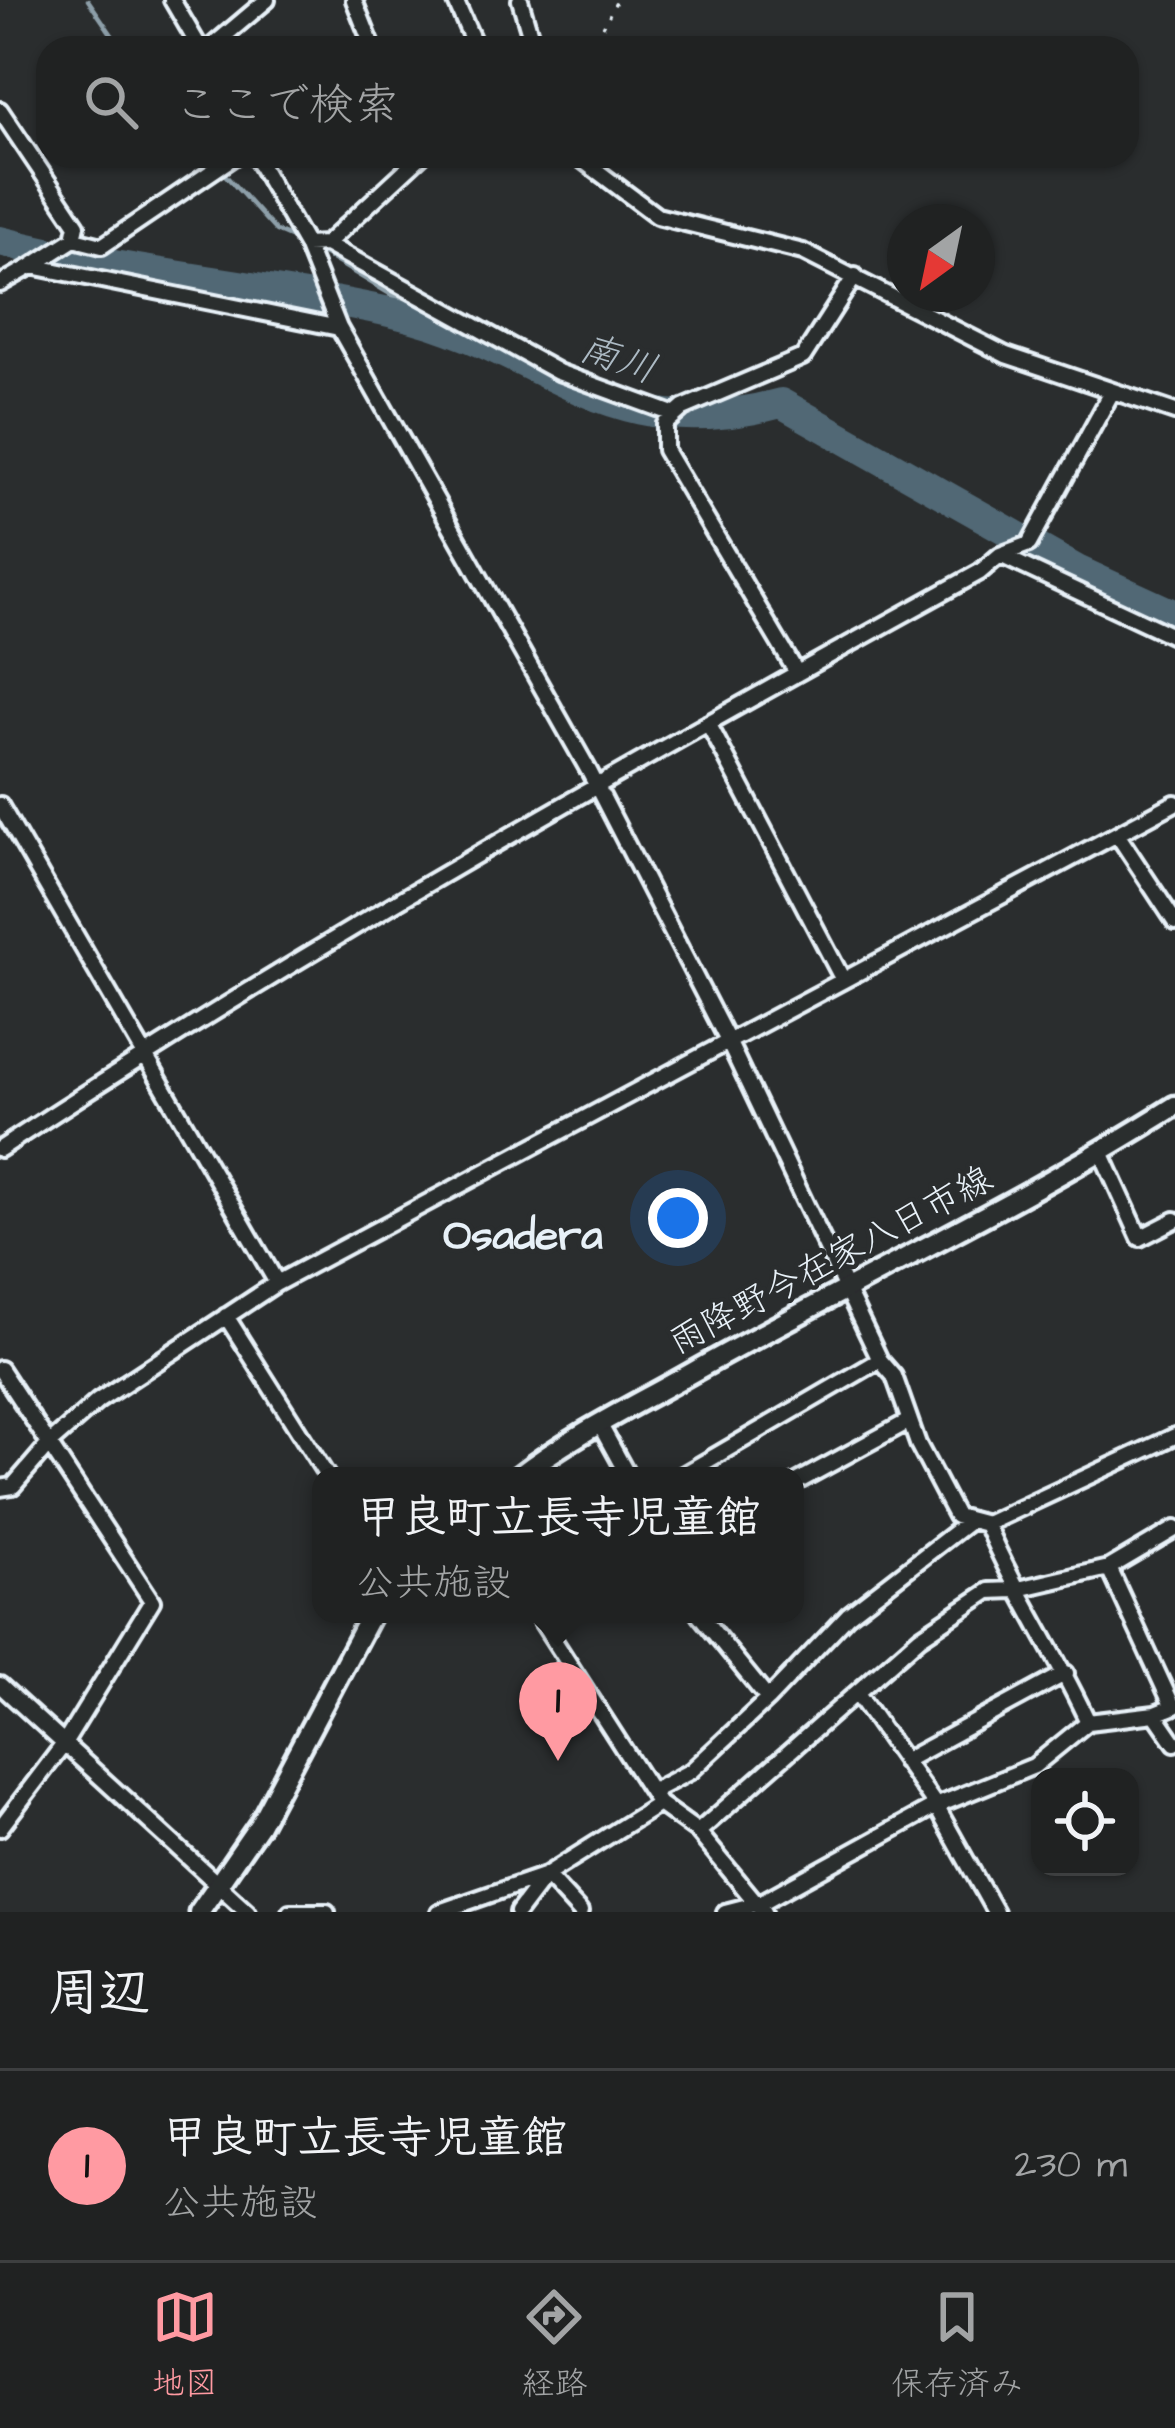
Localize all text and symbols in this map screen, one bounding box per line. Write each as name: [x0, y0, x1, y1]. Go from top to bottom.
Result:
search box: [36, 36, 1139, 168]
icon: search: [78, 69, 144, 135]
text: ここで検索: [174, 75, 399, 137]
north arrow: [887, 204, 995, 312]
water label: 南川: [572, 322, 664, 398]
street label: 雨降野今在家八日市線: [660, 1154, 1002, 1368]
your location: [648, 1188, 708, 1248]
district label: Osadera: [443, 1208, 603, 1266]
popup: [312, 1467, 804, 1623]
text: 甲良町立長寺児童館: [355, 1488, 761, 1550]
text: 公共施設: [355, 1557, 512, 1611]
pin: 1: [519, 1662, 597, 1761]
map controls: [1031, 1768, 1139, 1876]
button: locate: [1031, 1768, 1139, 1876]
text: 周辺: [48, 1959, 150, 2030]
text: 甲良町立長寺児童館: [162, 2108, 567, 2170]
text: 1: [85, 2139, 90, 2193]
text: 230 m: [1014, 2139, 1127, 2193]
text: 公共施設: [162, 2177, 318, 2231]
tab: 地図: [152, 2284, 218, 2407]
tab: 経路: [521, 2284, 587, 2407]
tab: 保存済み: [891, 2284, 1023, 2407]

